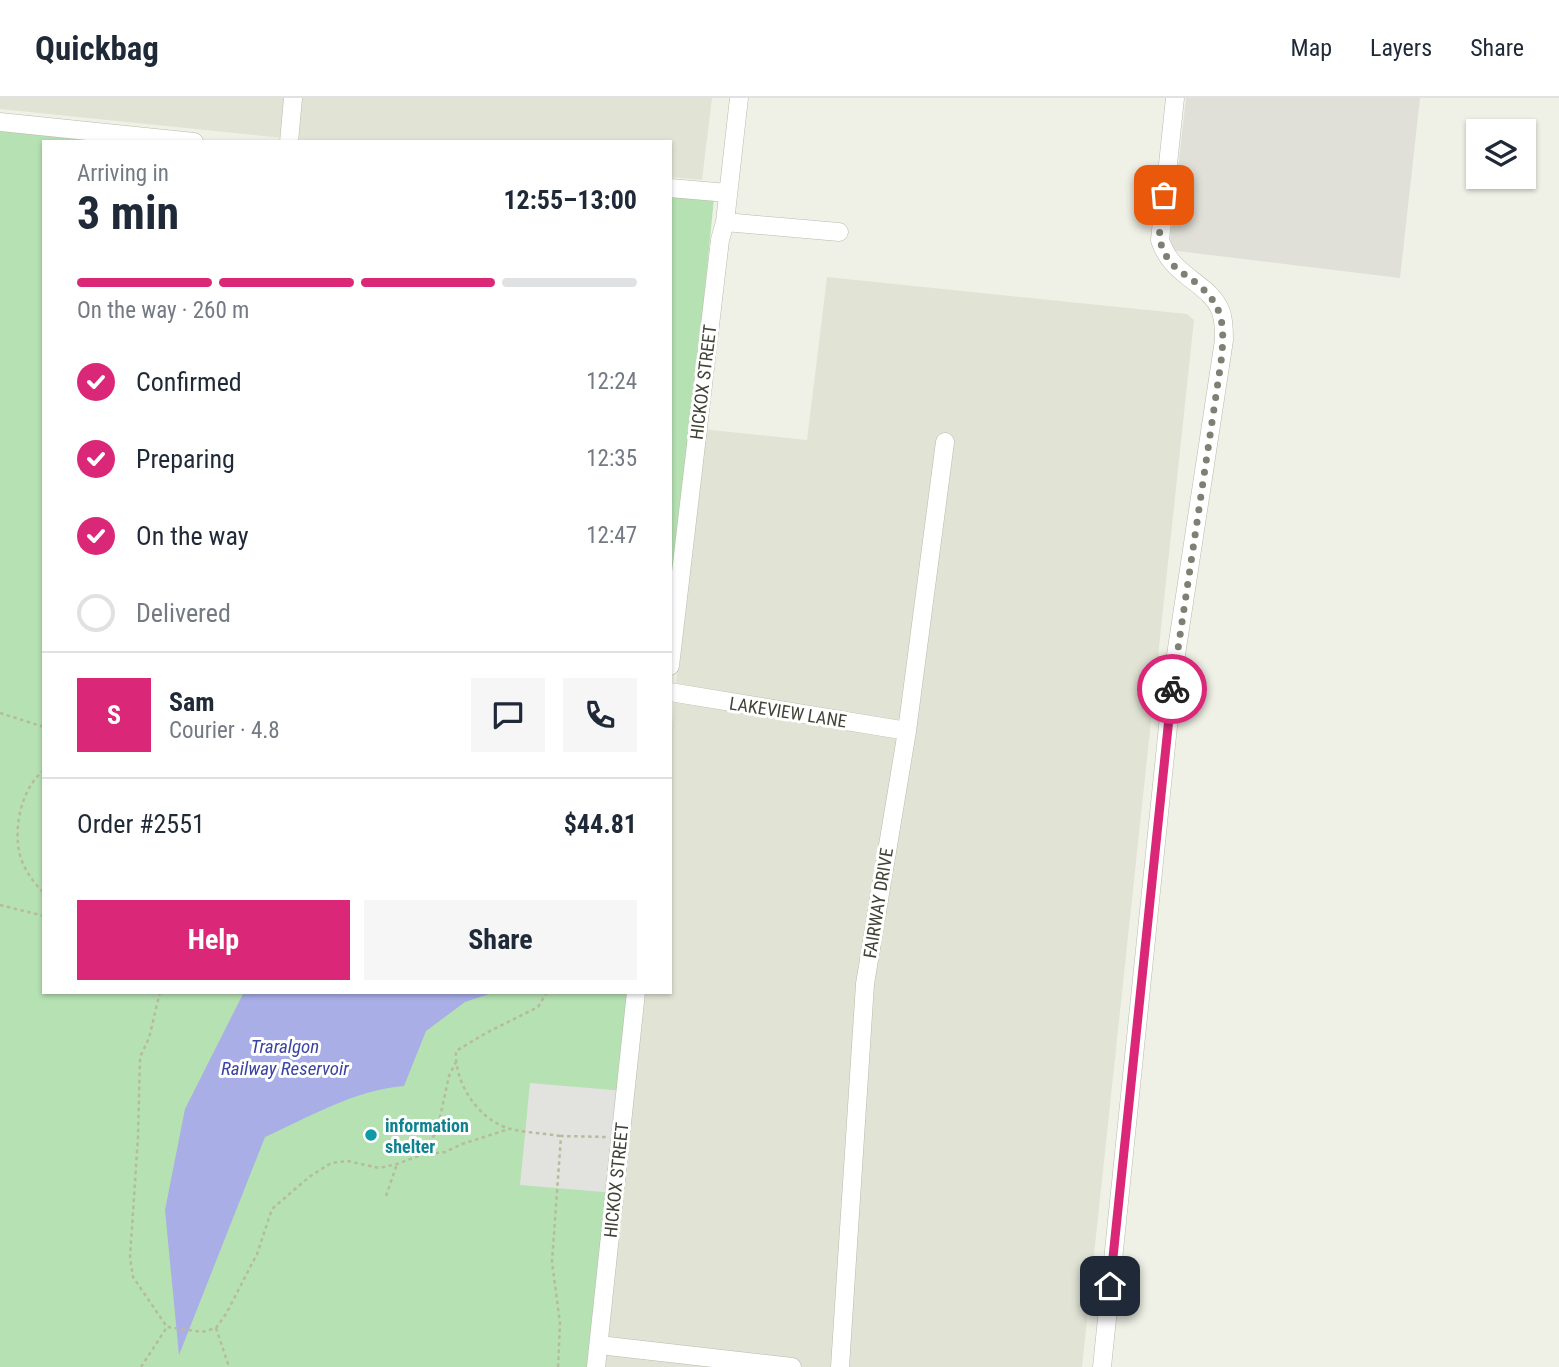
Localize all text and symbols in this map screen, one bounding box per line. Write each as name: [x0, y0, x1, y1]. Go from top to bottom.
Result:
text: Quickbag: [35, 29, 159, 68]
text: Map: [1291, 34, 1332, 62]
text: Layers: [1370, 34, 1432, 62]
text: Share: [1470, 34, 1524, 62]
map controls: [1466, 119, 1536, 189]
button: layers: [1466, 119, 1536, 189]
text: Arriving in: [77, 160, 169, 187]
pin: [1134, 165, 1194, 225]
icon: bag: [1145, 176, 1183, 214]
text: 12:55–13:00: [503, 185, 637, 215]
text: 3 min: [77, 186, 179, 240]
text: On the way · 260 m: [77, 297, 249, 324]
street label: HICKOX STREET: [686, 323, 720, 441]
icon: check: [77, 363, 115, 401]
text: Confirmed: [136, 367, 242, 397]
text: 12:24: [586, 368, 637, 395]
icon: check: [77, 440, 115, 478]
text: Preparing: [136, 444, 235, 474]
text: 12:35: [586, 445, 637, 472]
icon: check: [77, 517, 115, 555]
text: On the way: [136, 521, 249, 551]
text: 12:47: [586, 522, 637, 549]
text: Delivered: [136, 598, 231, 628]
courier: [1137, 654, 1207, 724]
icon: bike: [1153, 670, 1191, 708]
button: chat: [471, 678, 545, 752]
button: phone: [563, 678, 637, 752]
text: Sam: [169, 687, 215, 717]
street label: LAKEVIEW LANE: [728, 692, 848, 732]
text: S: [107, 700, 121, 730]
text: Courier · 4.8: [169, 717, 280, 744]
text: Order #2551: [77, 809, 205, 839]
text: $44.81: [564, 809, 637, 839]
street label: FAIRWAY DRIVE: [859, 846, 897, 960]
button: Help: [77, 900, 350, 980]
button: Share: [364, 900, 637, 980]
water label: Traralgon Railway Reservoir: [221, 1035, 349, 1080]
place label: information shelter: [385, 1115, 469, 1157]
street label: HICKOX STREET: [600, 1121, 632, 1239]
marker: information shelter: [363, 1127, 379, 1143]
pin: [1080, 1256, 1140, 1316]
icon: home: [1091, 1267, 1129, 1305]

